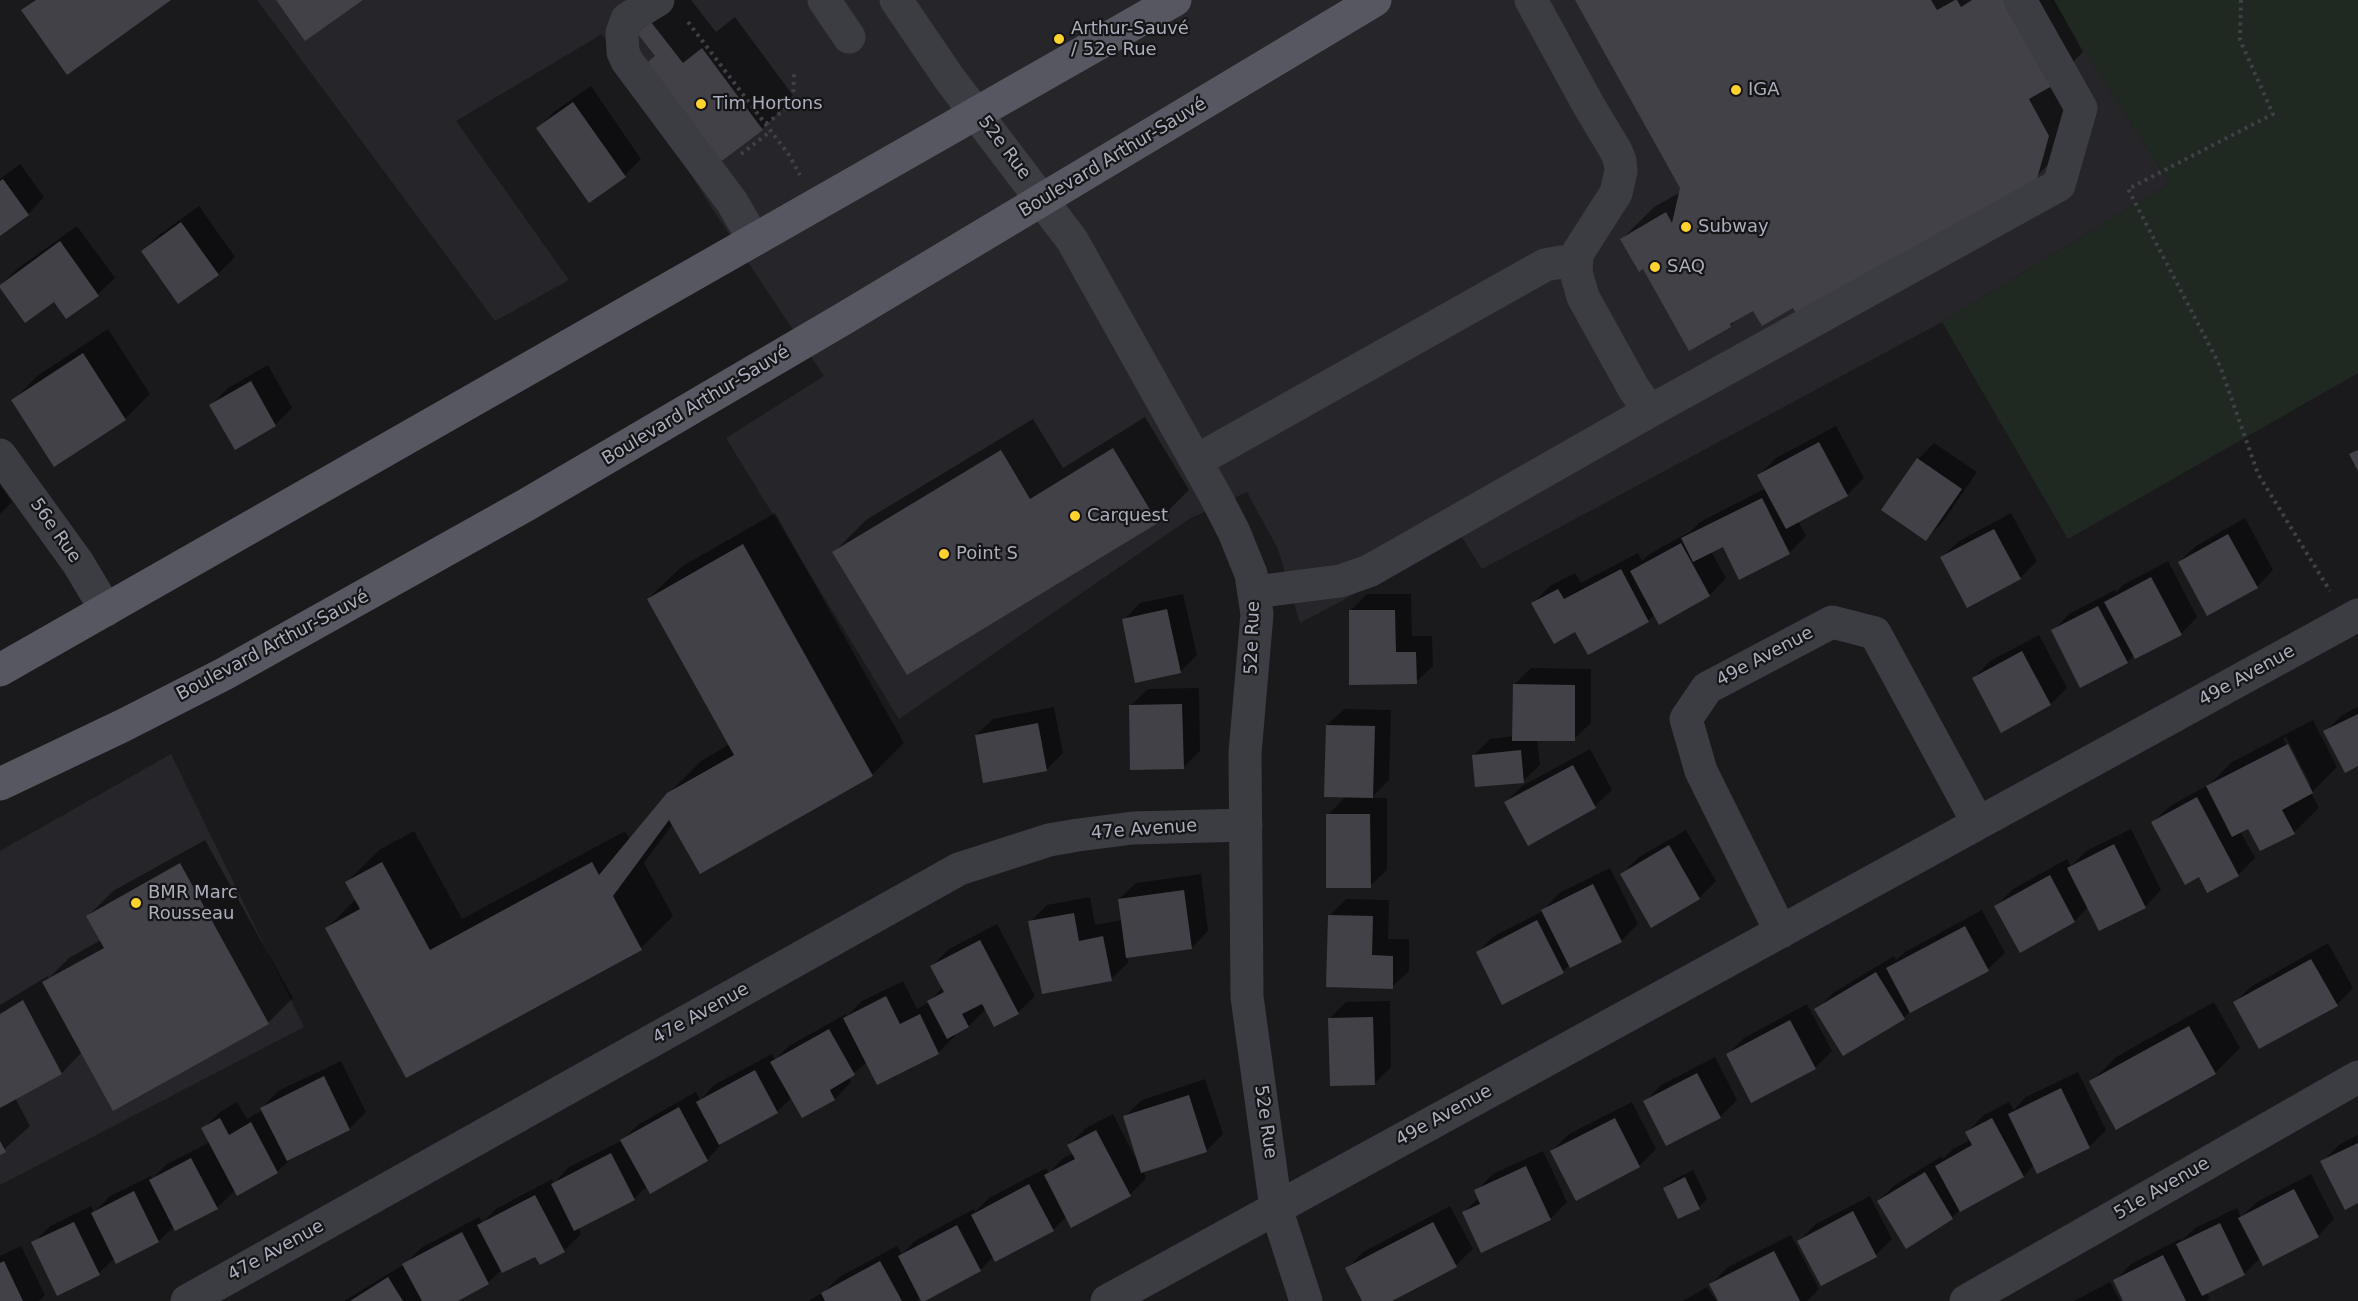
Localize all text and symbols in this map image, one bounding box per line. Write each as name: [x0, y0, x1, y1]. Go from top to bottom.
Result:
place label: Arthur-Sauvé / 52e Rue: [1071, 18, 1189, 60]
marker: Arthur-Sauvé / 52e Rue: [1052, 32, 1066, 46]
place label: IGA: [1748, 79, 1780, 101]
marker: IGA: [1729, 83, 1743, 97]
place label: Tim Hortons: [713, 93, 823, 115]
street label: Boulevard Arthur-Sauvé: [1015, 93, 1211, 223]
marker: Tim Hortons: [694, 97, 708, 111]
street label: 52e Rue: [973, 112, 1035, 184]
place label: Subway: [1698, 216, 1769, 238]
marker: Subway: [1679, 220, 1693, 234]
place label: SAQ: [1667, 256, 1705, 278]
marker: SAQ: [1648, 260, 1662, 274]
street label: Boulevard Arthur-Sauvé: [598, 341, 794, 471]
street label: 56e Rue: [25, 495, 85, 567]
place label: Carquest: [1087, 505, 1168, 527]
marker: Carquest: [1068, 509, 1082, 523]
place label: Point S: [956, 543, 1018, 565]
marker: Point S: [937, 547, 951, 561]
street label: Boulevard Arthur-Sauvé: [173, 586, 373, 706]
street label: 52e Rue: [1241, 601, 1265, 675]
street label: 49e Avenue: [1713, 622, 1817, 692]
street label: 49e Avenue: [2195, 641, 2299, 711]
street label: 47e Avenue: [1090, 816, 1198, 844]
place label: BMR Marc Rousseau: [148, 882, 238, 924]
marker: BMR Marc Rousseau: [129, 896, 143, 910]
street label: 47e Avenue: [649, 979, 753, 1049]
street label: 49e Avenue: [1392, 1081, 1496, 1151]
street label: 52e Rue: [1249, 1084, 1281, 1160]
street label: 51e Avenue: [2110, 1153, 2214, 1225]
street label: 47e Avenue: [224, 1216, 328, 1286]

